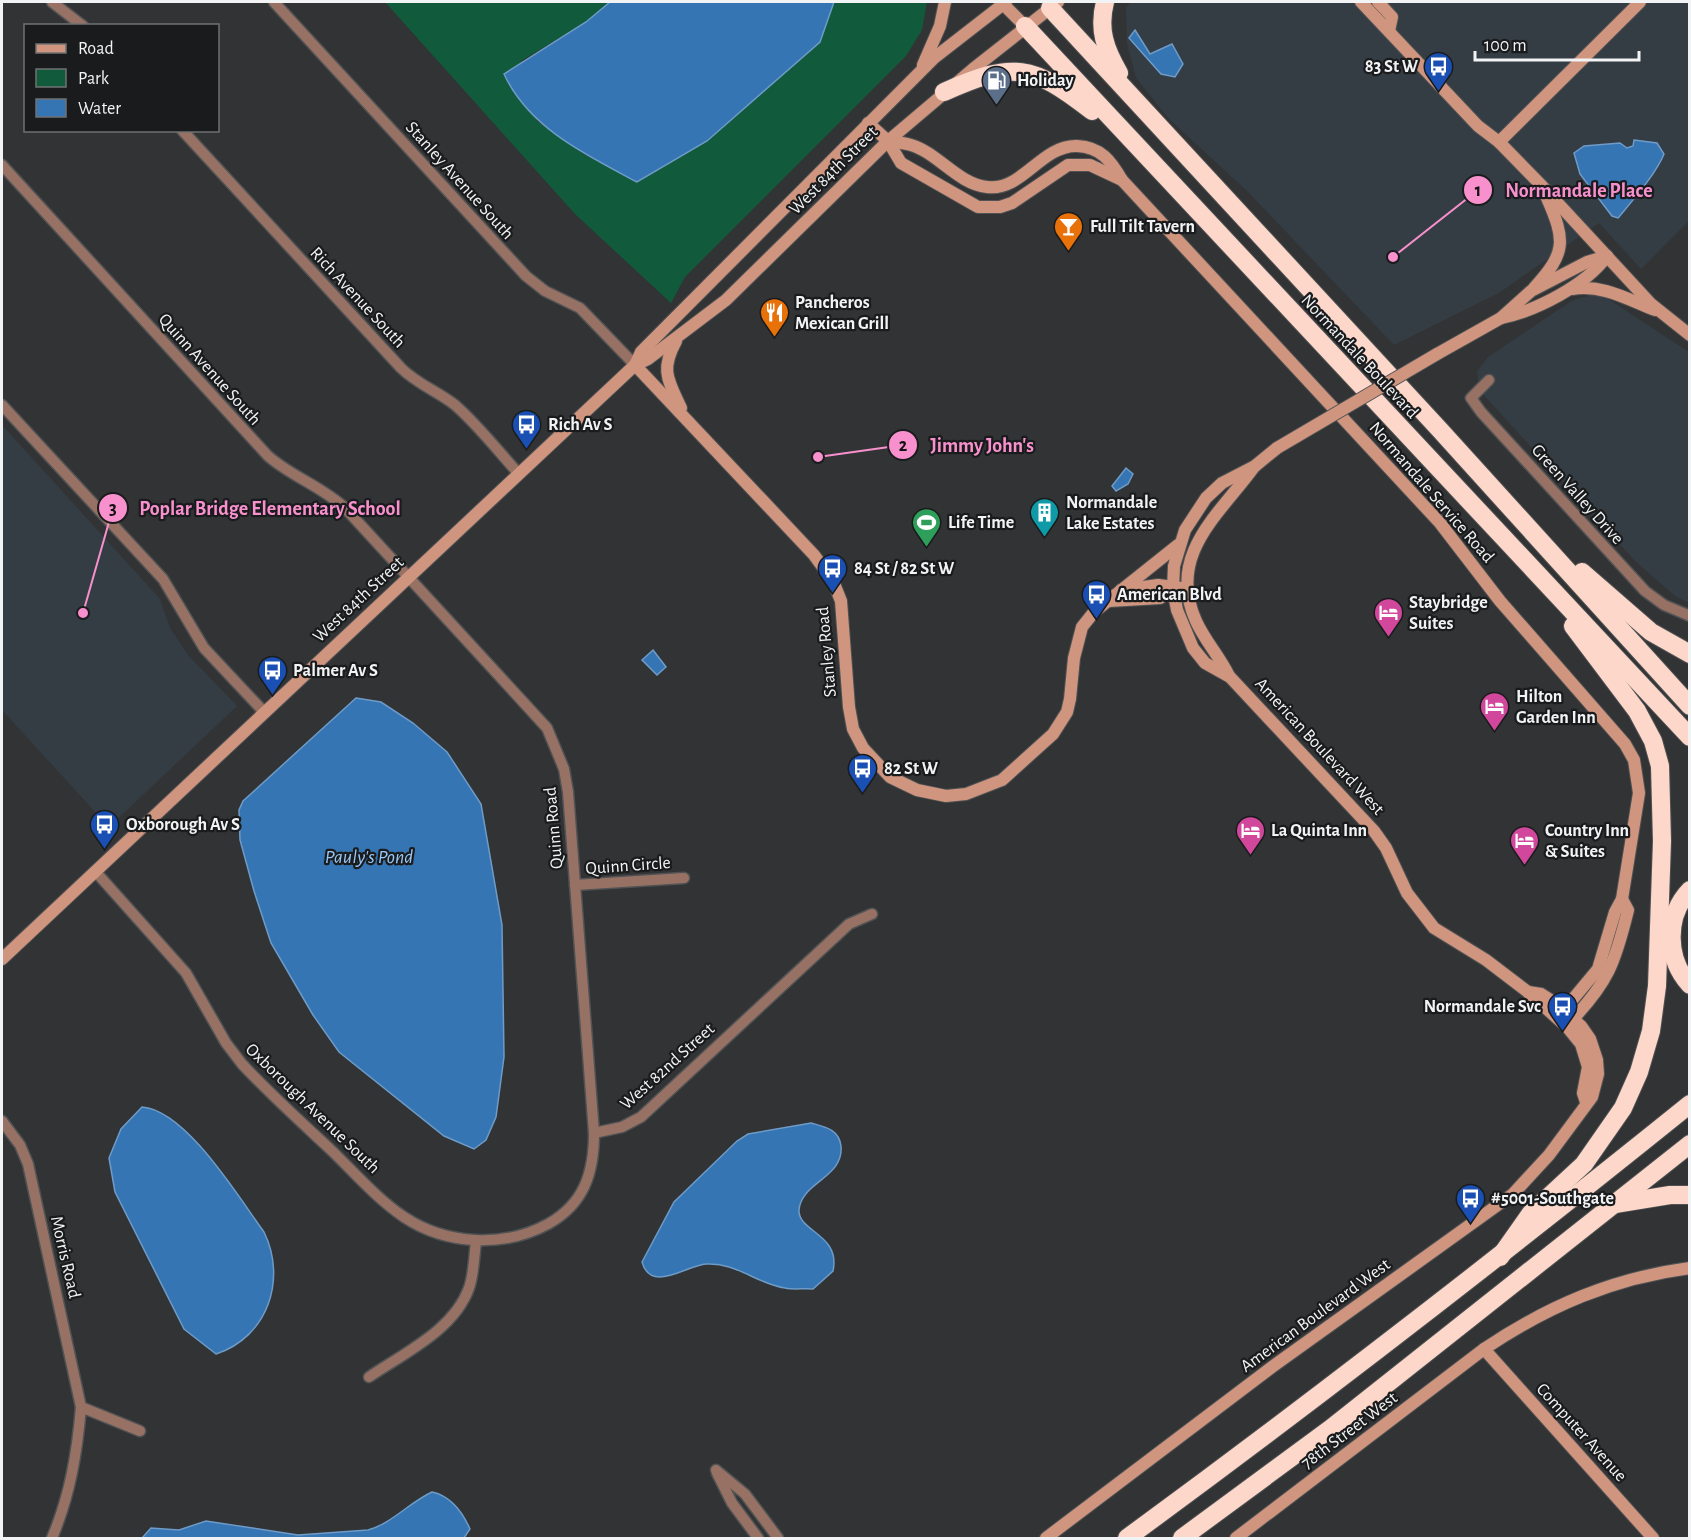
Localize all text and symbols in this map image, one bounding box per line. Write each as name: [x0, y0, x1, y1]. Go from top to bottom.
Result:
legend: [24, 24, 219, 132]
scale bar: [1475, 24, 1638, 62]
text: 100 m: [1484, 37, 1527, 55]
text: Road: [78, 40, 114, 58]
bus stop icon: 83 St W: [1423, 50, 1455, 92]
place label: 83 St W: [1365, 58, 1419, 76]
fuel station icon: Holiday: [980, 64, 1012, 106]
text: Park: [78, 70, 110, 88]
place label: Holiday: [1017, 72, 1074, 90]
text: Water: [78, 100, 121, 118]
street label: Stanley Avenue South: [402, 118, 517, 243]
street label: West 84th Street: [786, 123, 881, 218]
callout: Normandale Place: [1463, 171, 1664, 209]
text: Normandale Place: [1505, 181, 1653, 201]
text: 1: [1475, 182, 1481, 200]
bar icon: Full Tilt Tavern: [1053, 210, 1085, 252]
place label: Full Tilt Tavern: [1090, 218, 1195, 236]
street label: Rich Avenue South: [306, 244, 408, 351]
street label: Normandale Boulevard: [1297, 291, 1421, 422]
place label: Pancheros Mexican Grill: [795, 294, 889, 333]
restaurant icon: Pancheros Mexican Grill: [758, 296, 790, 338]
street label: Quinn Avenue South: [155, 310, 264, 429]
bus stop icon: Rich Av S: [511, 408, 543, 450]
place label: Rich Av S: [548, 416, 613, 434]
street label: Normandale Service Road: [1365, 419, 1497, 566]
callout: Jimmy John's: [888, 426, 1045, 464]
text: Jimmy John's: [930, 436, 1034, 456]
text: 2: [899, 437, 908, 455]
street label: Green Valley Drive: [1528, 441, 1627, 548]
callout: Poplar Bridge Elementary School: [98, 489, 413, 527]
place label: Normandale Lake Estates: [1066, 494, 1157, 533]
building icon: Normandale Lake Estates: [1029, 496, 1061, 538]
text: Poplar Bridge Elementary School: [139, 499, 401, 519]
text: 3: [109, 500, 117, 518]
sports icon: Life Time: [911, 506, 943, 548]
place label: Life Time: [948, 514, 1014, 532]
bus stop icon: 84 St / 82 St W: [817, 552, 849, 594]
street label: West 84th Street: [310, 553, 408, 646]
place label: 84 St / 82 St W: [854, 560, 955, 578]
bus stop icon: American Blvd: [1080, 578, 1112, 620]
place label: American Blvd: [1117, 586, 1222, 604]
place label: Staybridge Suites: [1409, 594, 1488, 633]
hotel icon: Staybridge Suites: [1372, 596, 1404, 638]
street label: Stanley Road: [814, 606, 840, 698]
bus stop icon: Palmer Av S: [256, 654, 288, 696]
place label: Palmer Av S: [293, 662, 378, 680]
street label: American Boulevard West: [1251, 675, 1387, 819]
place label: Hilton Garden Inn: [1516, 688, 1596, 727]
hotel icon: Hilton Garden Inn: [1479, 690, 1511, 732]
bus stop icon: 82 St W: [847, 752, 879, 794]
place label: 82 St W: [884, 760, 939, 778]
street label: Quinn Road: [541, 786, 567, 870]
bus stop icon: Oxborough Av S: [89, 808, 121, 850]
hotel icon: La Quinta Inn: [1234, 814, 1266, 856]
place label: Oxborough Av S: [126, 816, 240, 834]
place label: La Quinta Inn: [1271, 822, 1367, 840]
place label: Country Inn & Suites: [1545, 822, 1629, 861]
hotel icon: Country Inn & Suites: [1508, 824, 1540, 866]
water label: Pauly's Pond: [325, 847, 413, 867]
street label: Quinn Circle: [585, 854, 671, 878]
bus stop icon: Normandale Svc: [1546, 990, 1578, 1032]
place label: Normandale Svc: [1424, 998, 1541, 1016]
street label: West 82nd Street: [617, 1020, 718, 1113]
street label: Oxborough Avenue South: [242, 1040, 383, 1177]
bus stop icon: #5001-Southgate: [1454, 1182, 1486, 1224]
place label: #5001-Southgate: [1491, 1190, 1614, 1208]
street label: Morris Road: [47, 1214, 83, 1300]
street label: American Boulevard West: [1237, 1255, 1394, 1376]
street label: Computer Avenue: [1533, 1380, 1630, 1485]
street label: 78th Street West: [1298, 1389, 1401, 1473]

